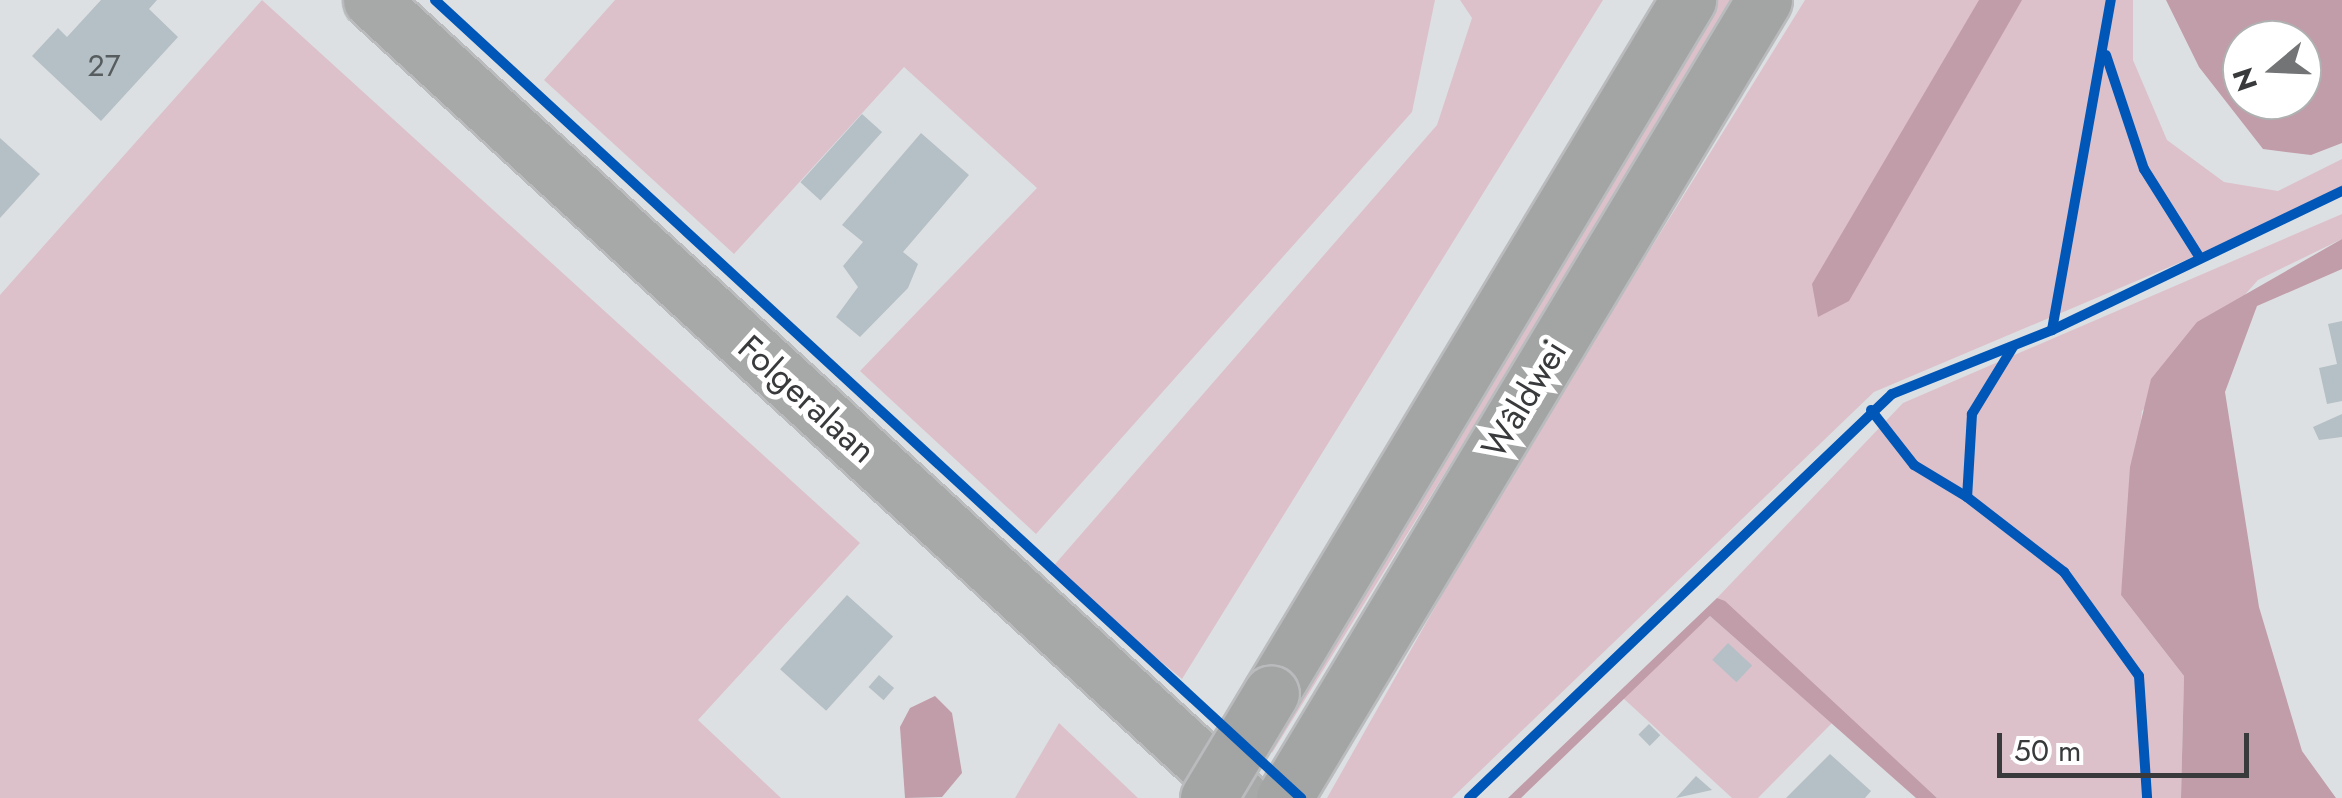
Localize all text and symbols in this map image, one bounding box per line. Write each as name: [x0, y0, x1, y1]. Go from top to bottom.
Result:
north arrow: [2222, 20, 2322, 120]
house number: 27: [88, 48, 120, 84]
text: N: [2222, 62, 2268, 96]
street label: Folgeralaan: [730, 326, 884, 472]
street label: Wâldwei: [1473, 332, 1575, 466]
scale bar: [2002, 713, 2254, 775]
text: 50 m: [2014, 729, 2081, 772]

